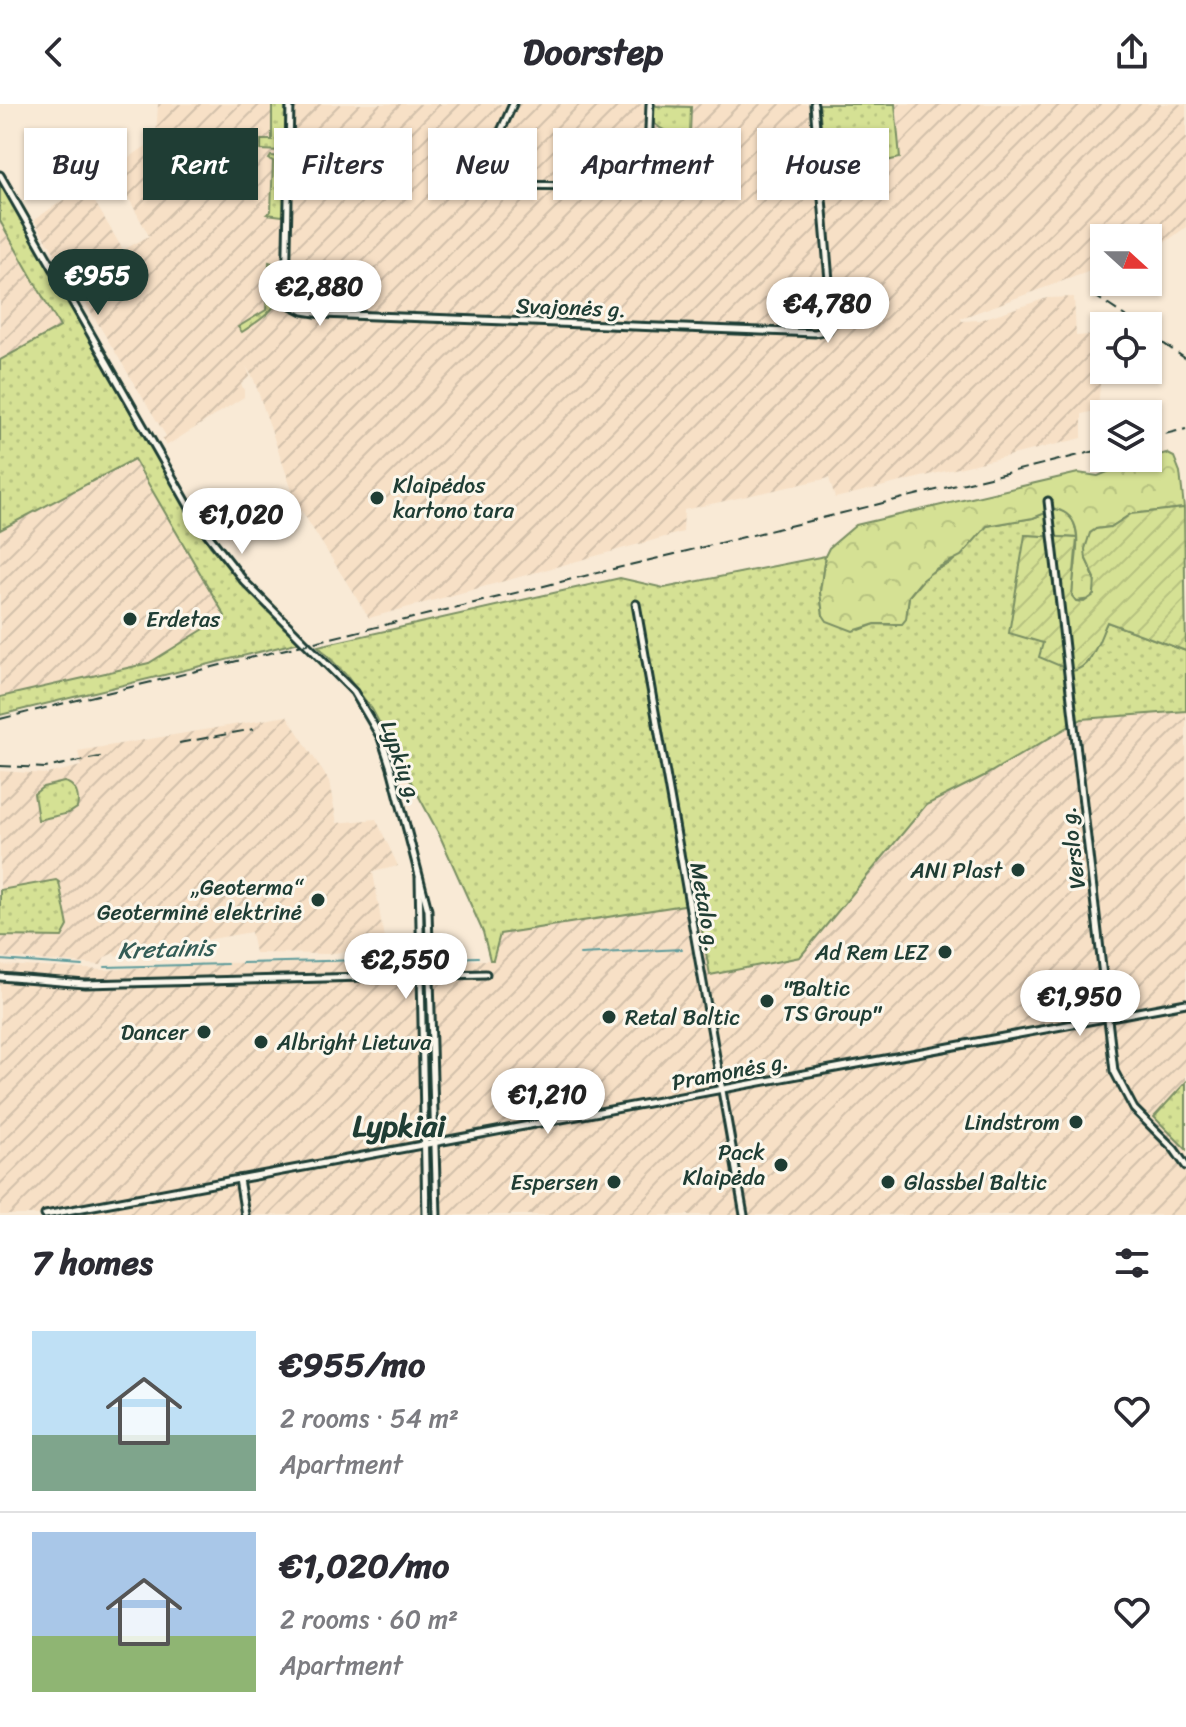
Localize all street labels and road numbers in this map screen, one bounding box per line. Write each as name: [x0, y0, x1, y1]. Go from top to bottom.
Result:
street label: Svajonės g.: [515, 286, 627, 329]
street label: Lypkių g.: [369, 715, 434, 809]
street label: Verslo g.: [1048, 805, 1097, 891]
street label: Metalo g.: [678, 859, 733, 955]
street label: Pramonės g.: [668, 1041, 792, 1102]

